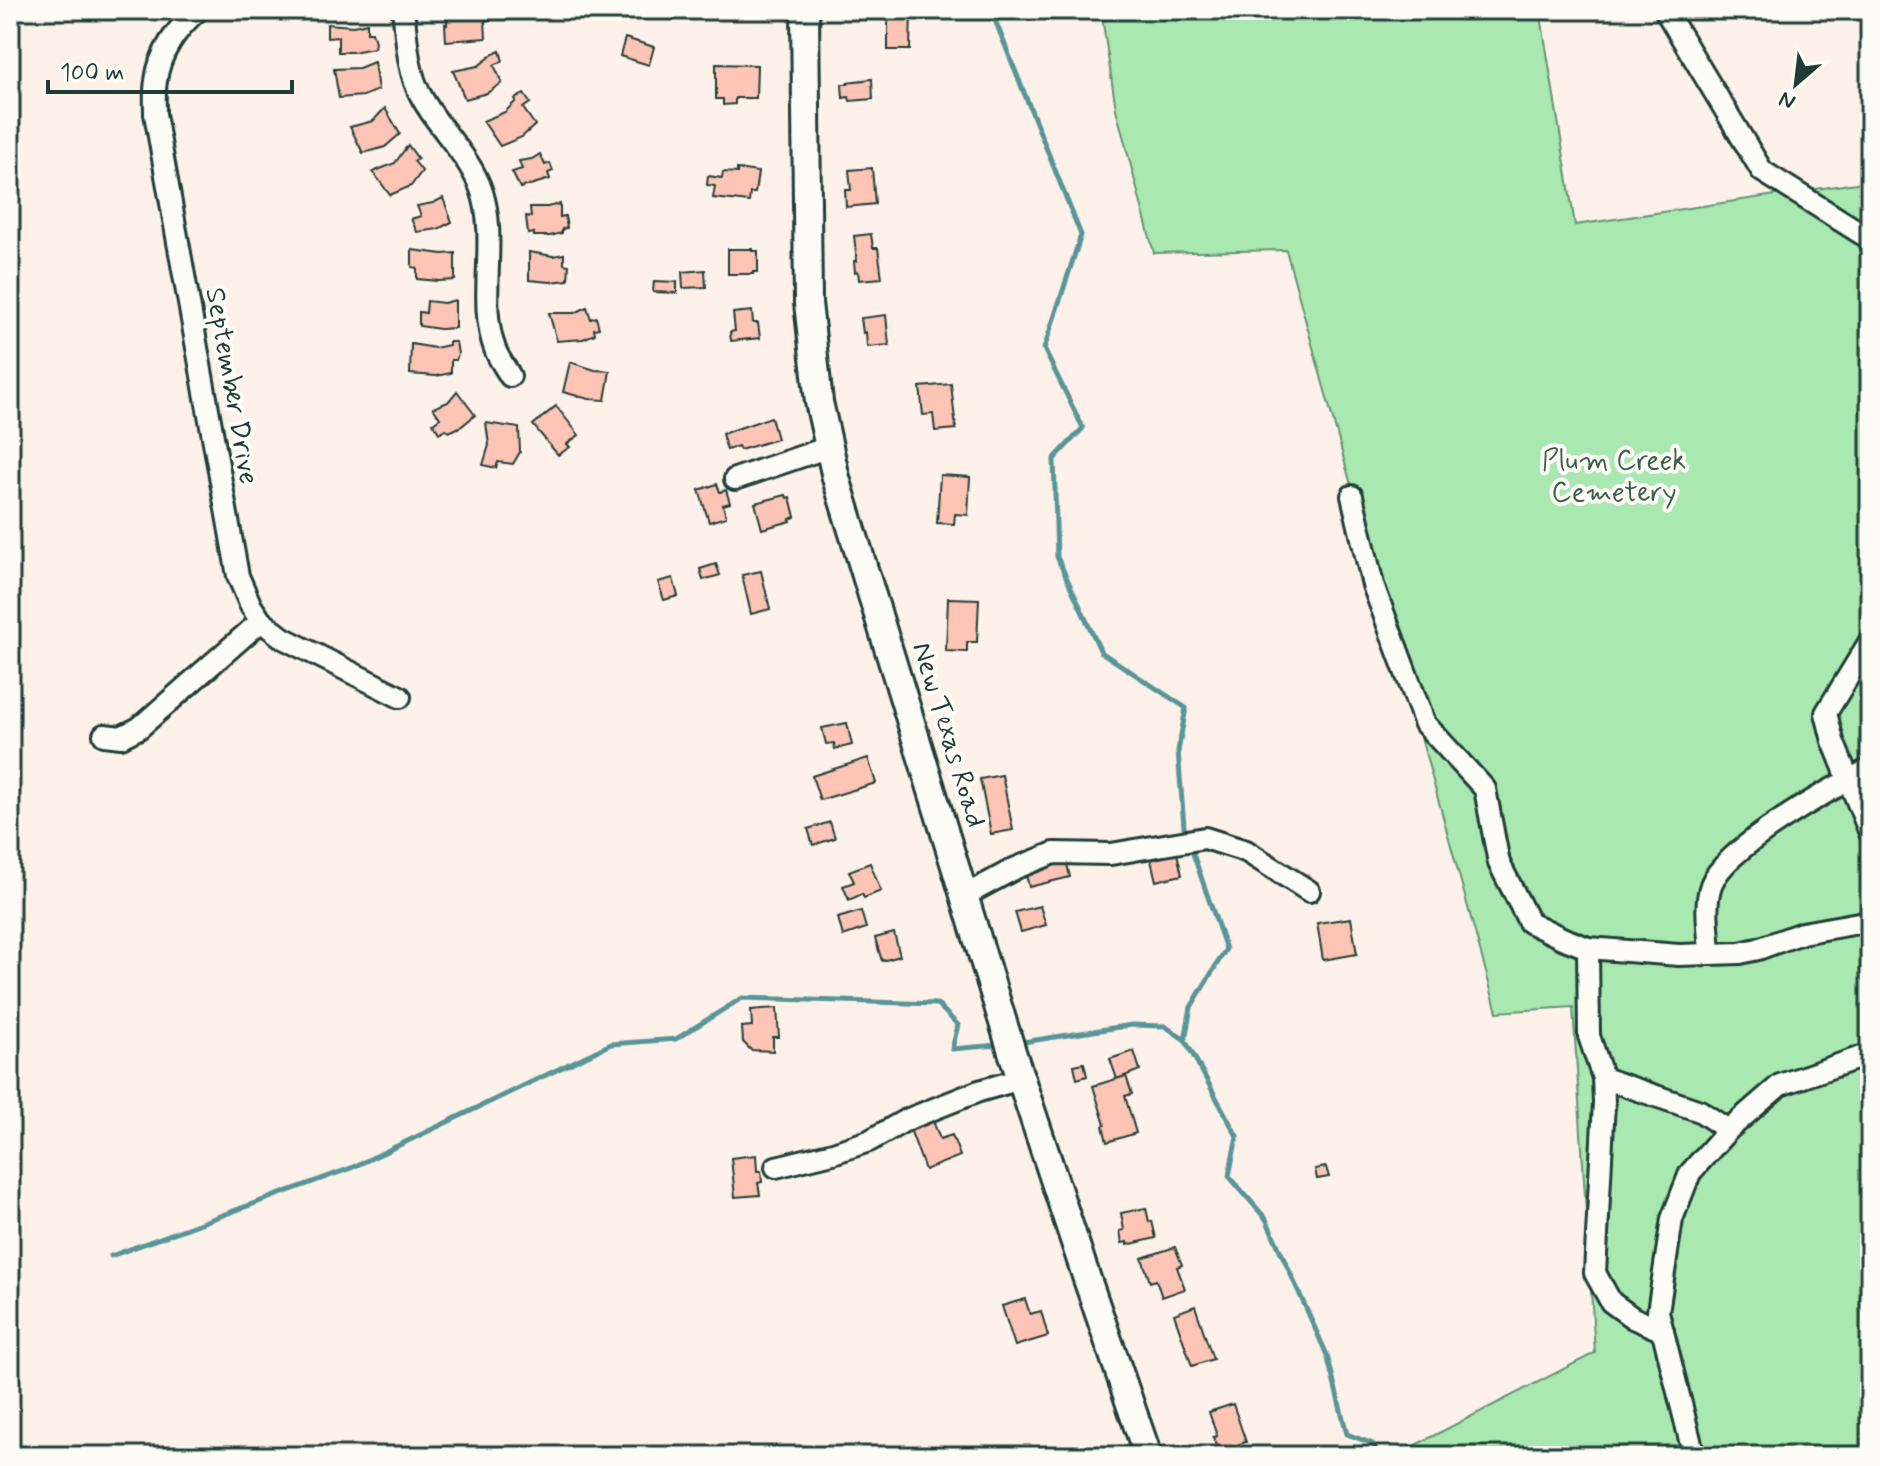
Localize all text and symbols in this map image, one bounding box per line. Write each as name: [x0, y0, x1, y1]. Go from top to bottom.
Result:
scale bar: [48, 44, 292, 94]
north arrow: [1756, 44, 1836, 124]
text: 100 m: [60, 58, 124, 89]
text: N: [1775, 84, 1801, 116]
street label: September Drive: [195, 285, 267, 487]
park label: Plum Creek Cemetery: [1542, 443, 1686, 512]
street label: New Texas Road: [902, 638, 994, 832]

